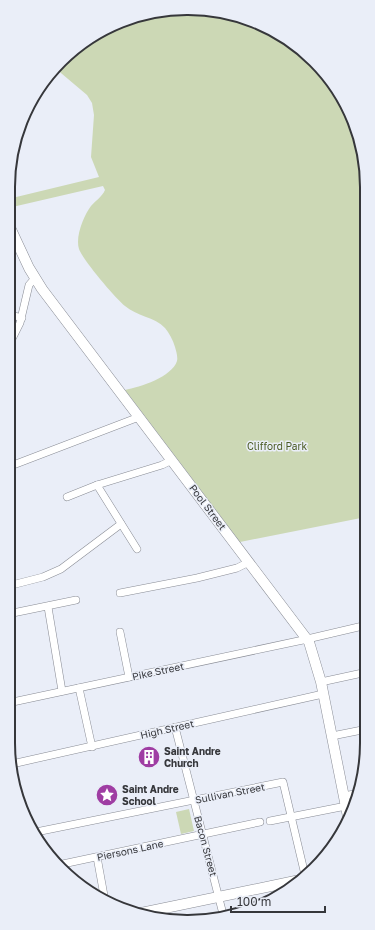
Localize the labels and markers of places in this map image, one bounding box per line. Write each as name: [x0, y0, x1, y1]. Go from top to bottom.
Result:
building icon: Saint Andre Church: [136, 744, 162, 770]
place label: Saint Andre Church: [164, 745, 221, 769]
place icon: Saint Andre School: [94, 782, 120, 808]
place label: Saint Andre School: [122, 783, 179, 807]

